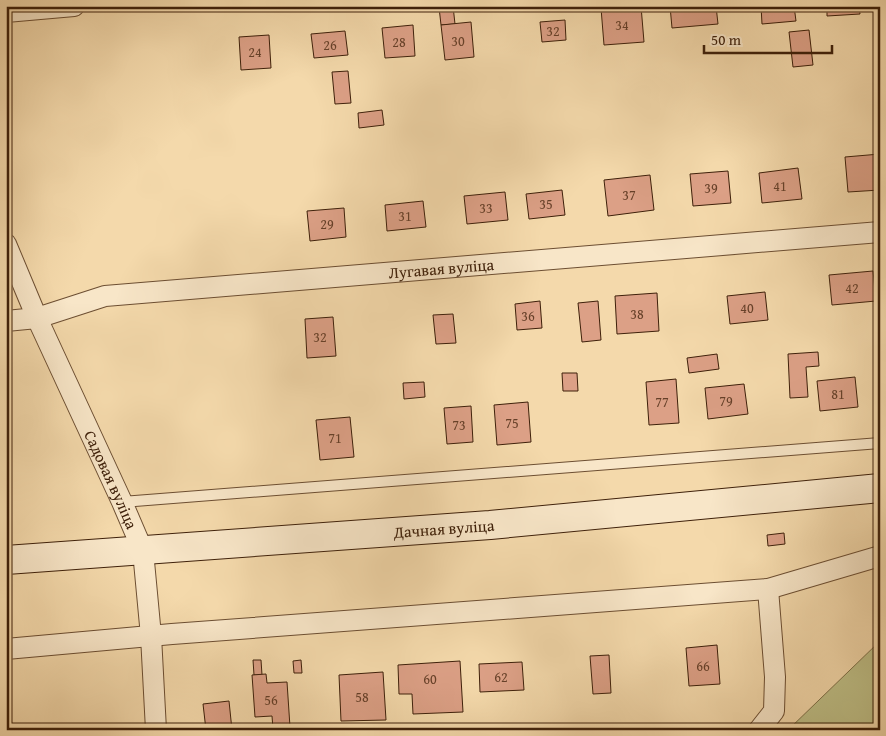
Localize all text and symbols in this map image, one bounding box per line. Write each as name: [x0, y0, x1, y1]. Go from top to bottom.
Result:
house number: 34: [615, 15, 629, 35]
house number: 32: [546, 21, 560, 41]
scale bar: [704, 22, 831, 54]
text: 50 m: [711, 29, 742, 50]
house number: 30: [451, 31, 465, 51]
house number: 28: [392, 32, 406, 52]
house number: 26: [323, 35, 337, 55]
house number: 24: [248, 42, 262, 62]
house number: 41: [773, 176, 787, 196]
house number: 39: [704, 178, 718, 198]
house number: 37: [622, 185, 636, 205]
house number: 35: [539, 194, 553, 214]
house number: 33: [479, 198, 493, 218]
house number: 31: [398, 206, 412, 226]
house number: 29: [320, 214, 334, 234]
street label: Лугавая вуліца: [388, 252, 495, 285]
house number: 42: [845, 278, 859, 298]
house number: 40: [740, 298, 754, 318]
house number: 38: [630, 304, 644, 324]
house number: 36: [521, 306, 535, 326]
house number: 32: [313, 327, 327, 347]
house number: 81: [831, 384, 845, 404]
house number: 79: [719, 391, 733, 411]
house number: 77: [655, 392, 669, 412]
house number: 75: [505, 413, 519, 433]
house number: 73: [452, 415, 466, 435]
street label: Садовая вуліца: [78, 426, 144, 533]
house number: 71: [328, 428, 342, 448]
street label: Дачная вуліца: [392, 513, 496, 544]
house number: 66: [696, 656, 710, 676]
house number: 62: [494, 667, 508, 687]
house number: 60: [423, 669, 437, 689]
house number: 58: [355, 687, 369, 707]
house number: 56: [264, 690, 278, 710]

